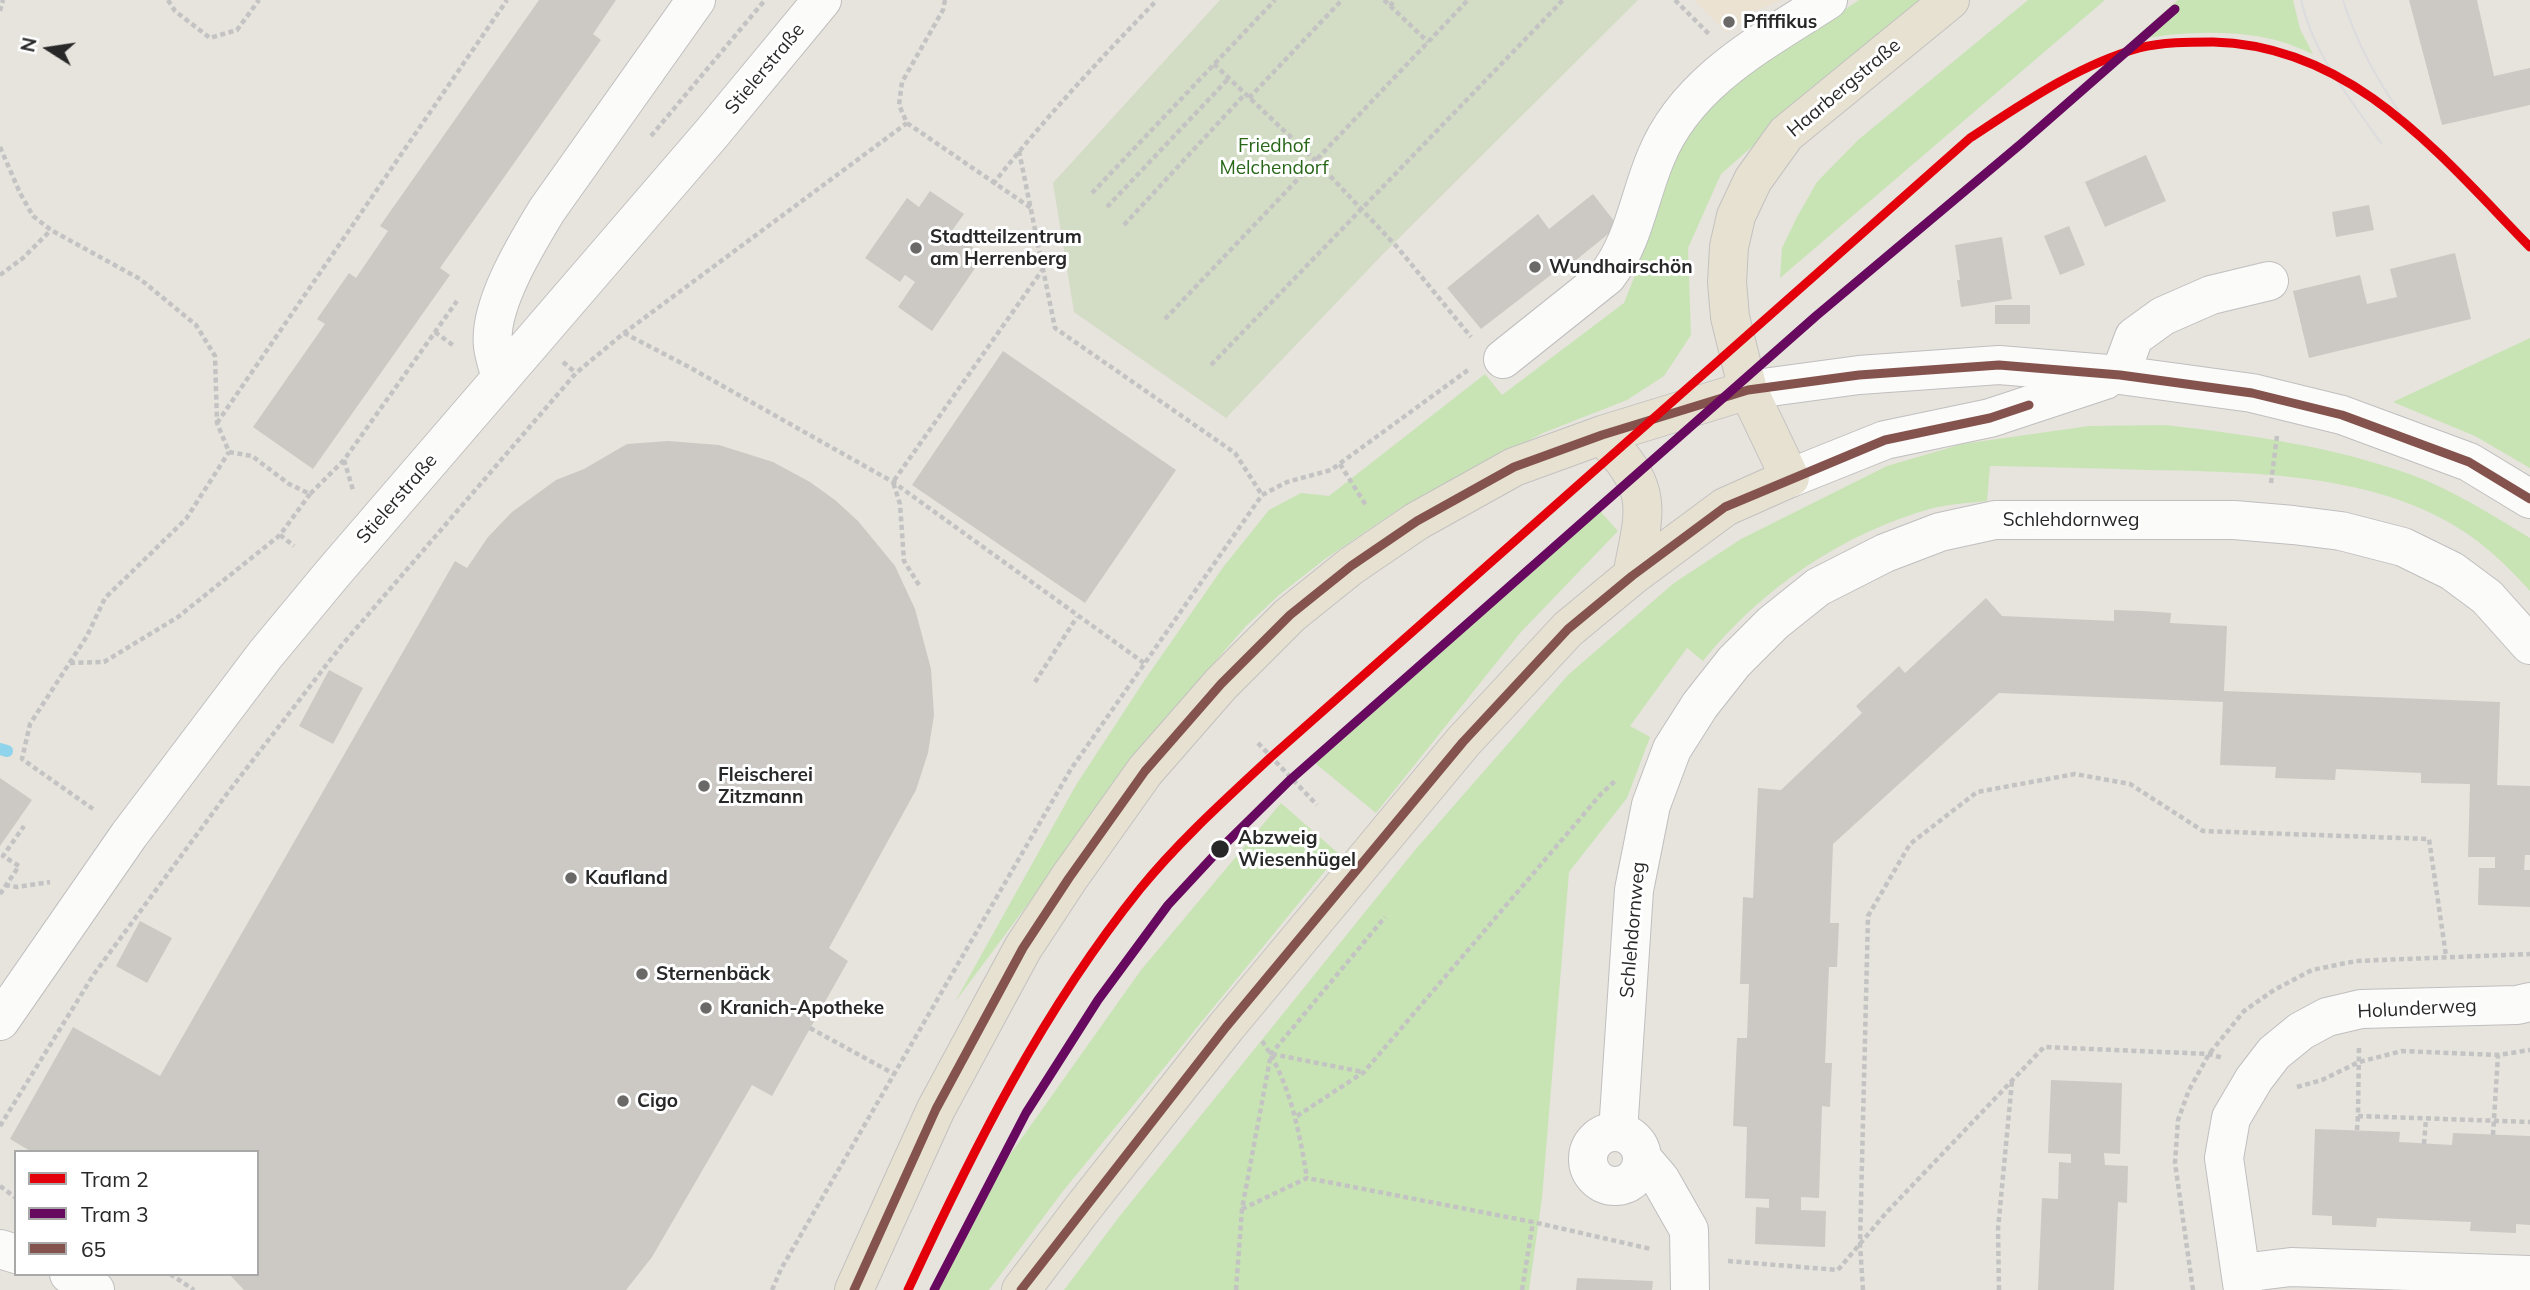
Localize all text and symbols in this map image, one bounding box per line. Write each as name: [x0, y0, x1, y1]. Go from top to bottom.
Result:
place label: Pfiffikus: [1743, 11, 1817, 33]
north arrow: [14, 14, 84, 84]
marker: Pfiffikus: [1721, 14, 1737, 30]
street label: Stielerstraße: [720, 19, 810, 119]
street label: Haarbergstraße: [1783, 34, 1905, 142]
text: N: [15, 35, 42, 54]
park label: Friedhof Melchendorf: [1219, 135, 1329, 179]
place label: Stadtteilzentrum am Herrenberg: [930, 226, 1082, 270]
marker: Stadtteilzentrum am Herrenberg: [908, 240, 924, 256]
place label: Wundhairschön: [1549, 256, 1693, 278]
marker: Wundhairschön: [1527, 259, 1543, 275]
street label: Stielerstraße: [352, 449, 442, 549]
street label: Schlehdornweg: [2003, 509, 2139, 531]
place label: Fleischerei Zitzmann: [718, 764, 813, 808]
marker: Fleischerei Zitzmann: [696, 778, 712, 794]
place label: Abzweig Wiesenhügel: [1238, 827, 1356, 871]
marker: Abzweig Wiesenhügel: [1209, 838, 1231, 860]
street label: Schlehdornweg: [1616, 861, 1650, 999]
place label: Kaufland: [585, 867, 668, 889]
marker: Kaufland: [563, 870, 579, 886]
place label: Sternenbäck: [656, 963, 770, 985]
marker: Sternenbäck: [634, 966, 650, 982]
street label: Holunderweg: [2357, 994, 2477, 1024]
place label: Kranich-Apotheke: [720, 997, 884, 1019]
marker: Kranich-Apotheke: [698, 1000, 714, 1016]
place label: Cigo: [637, 1090, 678, 1112]
marker: Cigo: [615, 1093, 631, 1109]
legend: [14, 1150, 259, 1276]
text: Tram 2: [81, 1166, 149, 1192]
text: Tram 3: [81, 1201, 149, 1227]
text: 65: [81, 1236, 106, 1262]

